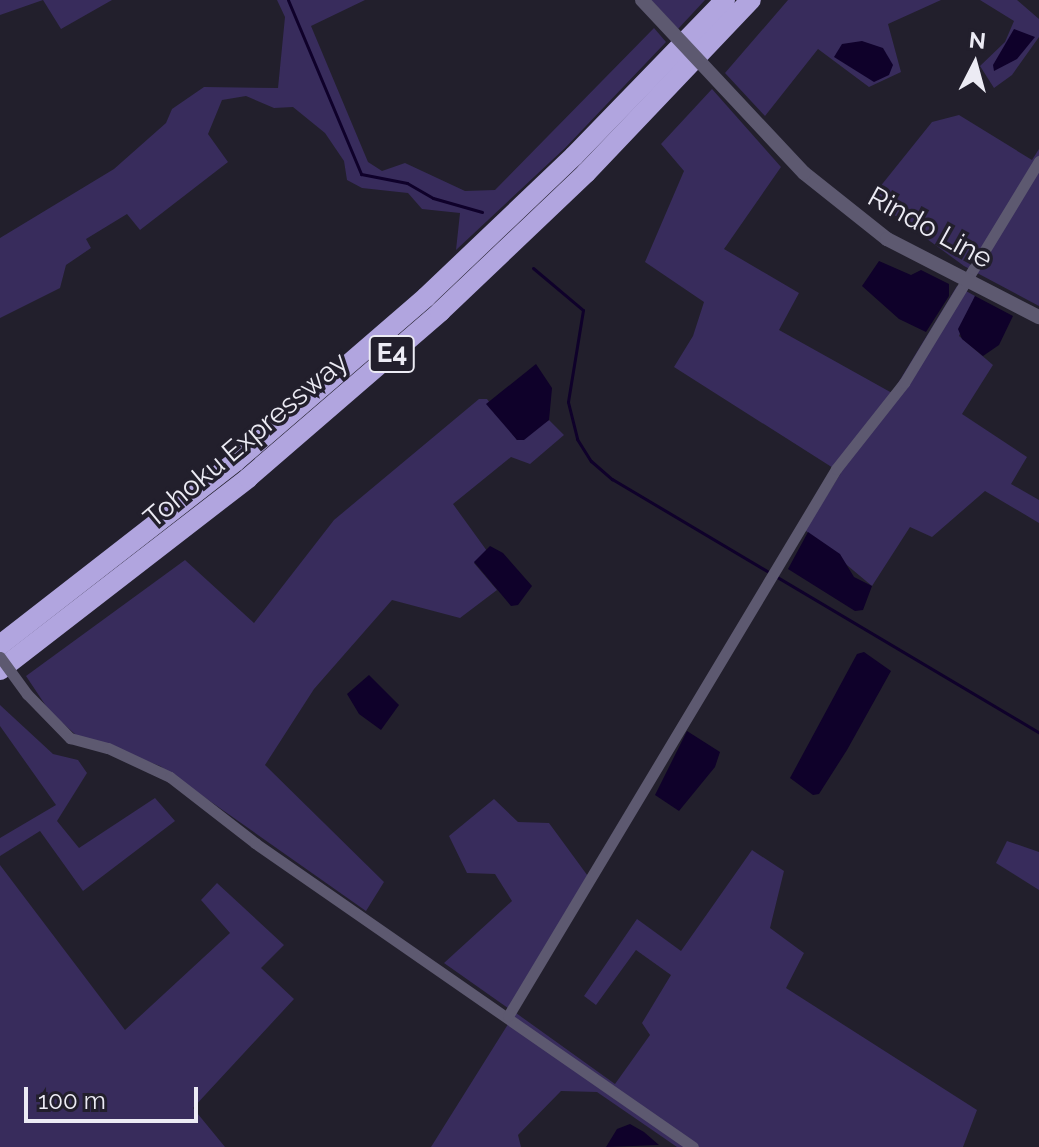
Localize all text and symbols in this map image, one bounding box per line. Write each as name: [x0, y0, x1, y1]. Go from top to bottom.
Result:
north arrow: [935, 24, 1015, 104]
text: N: [968, 26, 987, 54]
street label: Rindo Line: [862, 180, 998, 276]
road number: E4: [368, 332, 416, 376]
street label: Tohoku Expressway: [137, 345, 355, 535]
scale bar: [28, 1071, 202, 1121]
text: 100 m: [38, 1086, 106, 1115]

